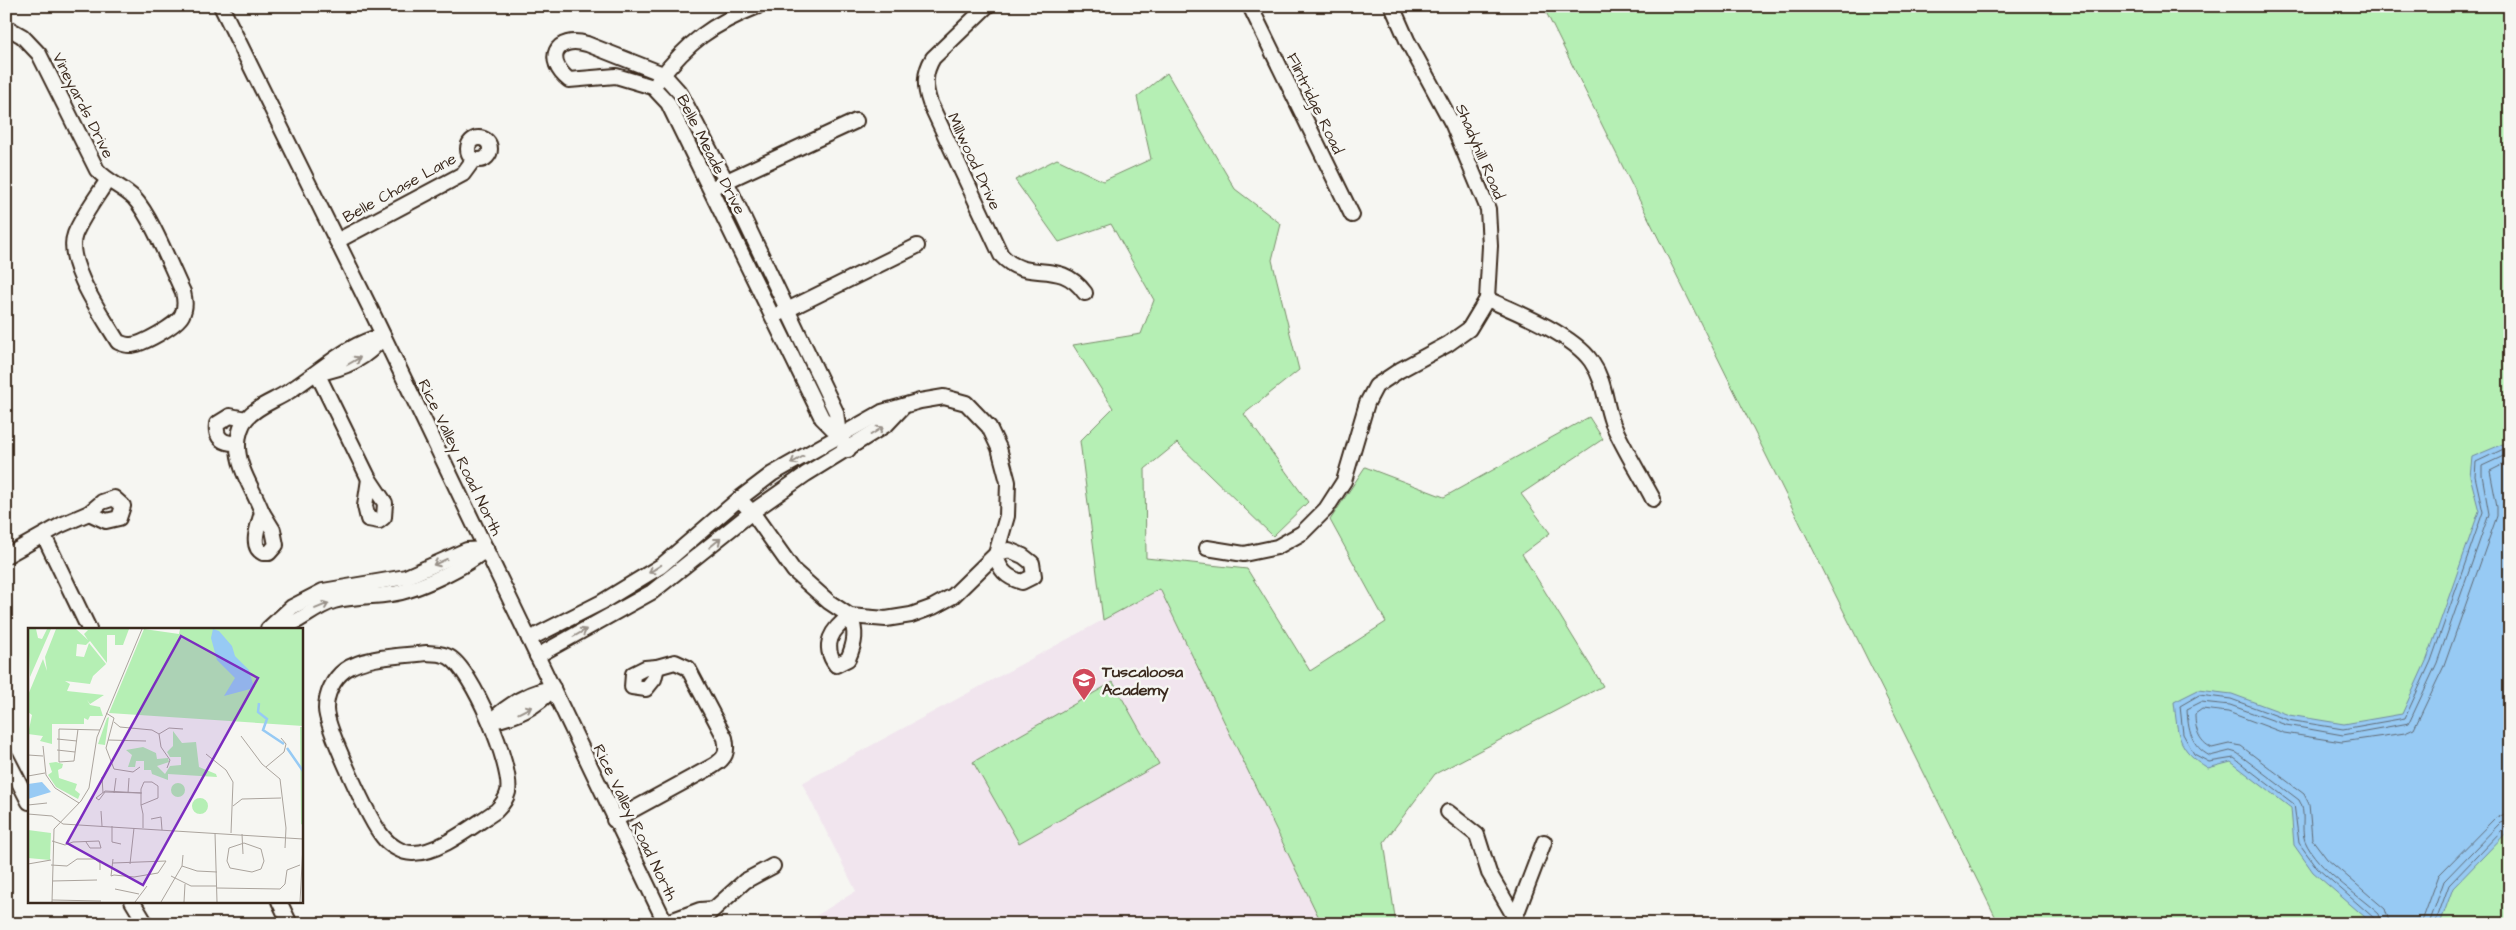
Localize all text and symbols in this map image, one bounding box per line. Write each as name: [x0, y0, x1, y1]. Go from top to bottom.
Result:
street label: Vineyards Drive: [46, 49, 119, 163]
street label: Flintridge Road: [1280, 49, 1349, 158]
street label: Belle Meade Drive: [671, 91, 751, 219]
street label: Shadyhill Road: [1449, 100, 1510, 203]
street label: Millwood Drive: [942, 109, 1006, 214]
street label: Belle Chase Lane: [339, 147, 460, 228]
one-way arrow: [346, 356, 361, 366]
street label: Rice Valley Road North: [412, 376, 508, 540]
one-way arrow: [870, 426, 884, 436]
one-way arrow: [791, 455, 805, 465]
one-way arrow: [708, 537, 721, 548]
one-way arrow: [433, 557, 448, 567]
one-way arrow: [648, 564, 662, 575]
one-way arrow: [314, 601, 330, 610]
one-way arrow: [572, 627, 586, 637]
inset map: [28, 628, 302, 902]
place label: Tuscaloosa Academy: [1101, 661, 1184, 702]
school or university icon: Tuscaloosa Academy: [1071, 667, 1097, 701]
one-way arrow: [517, 705, 532, 714]
street label: Rice Valley Road North: [587, 741, 683, 905]

